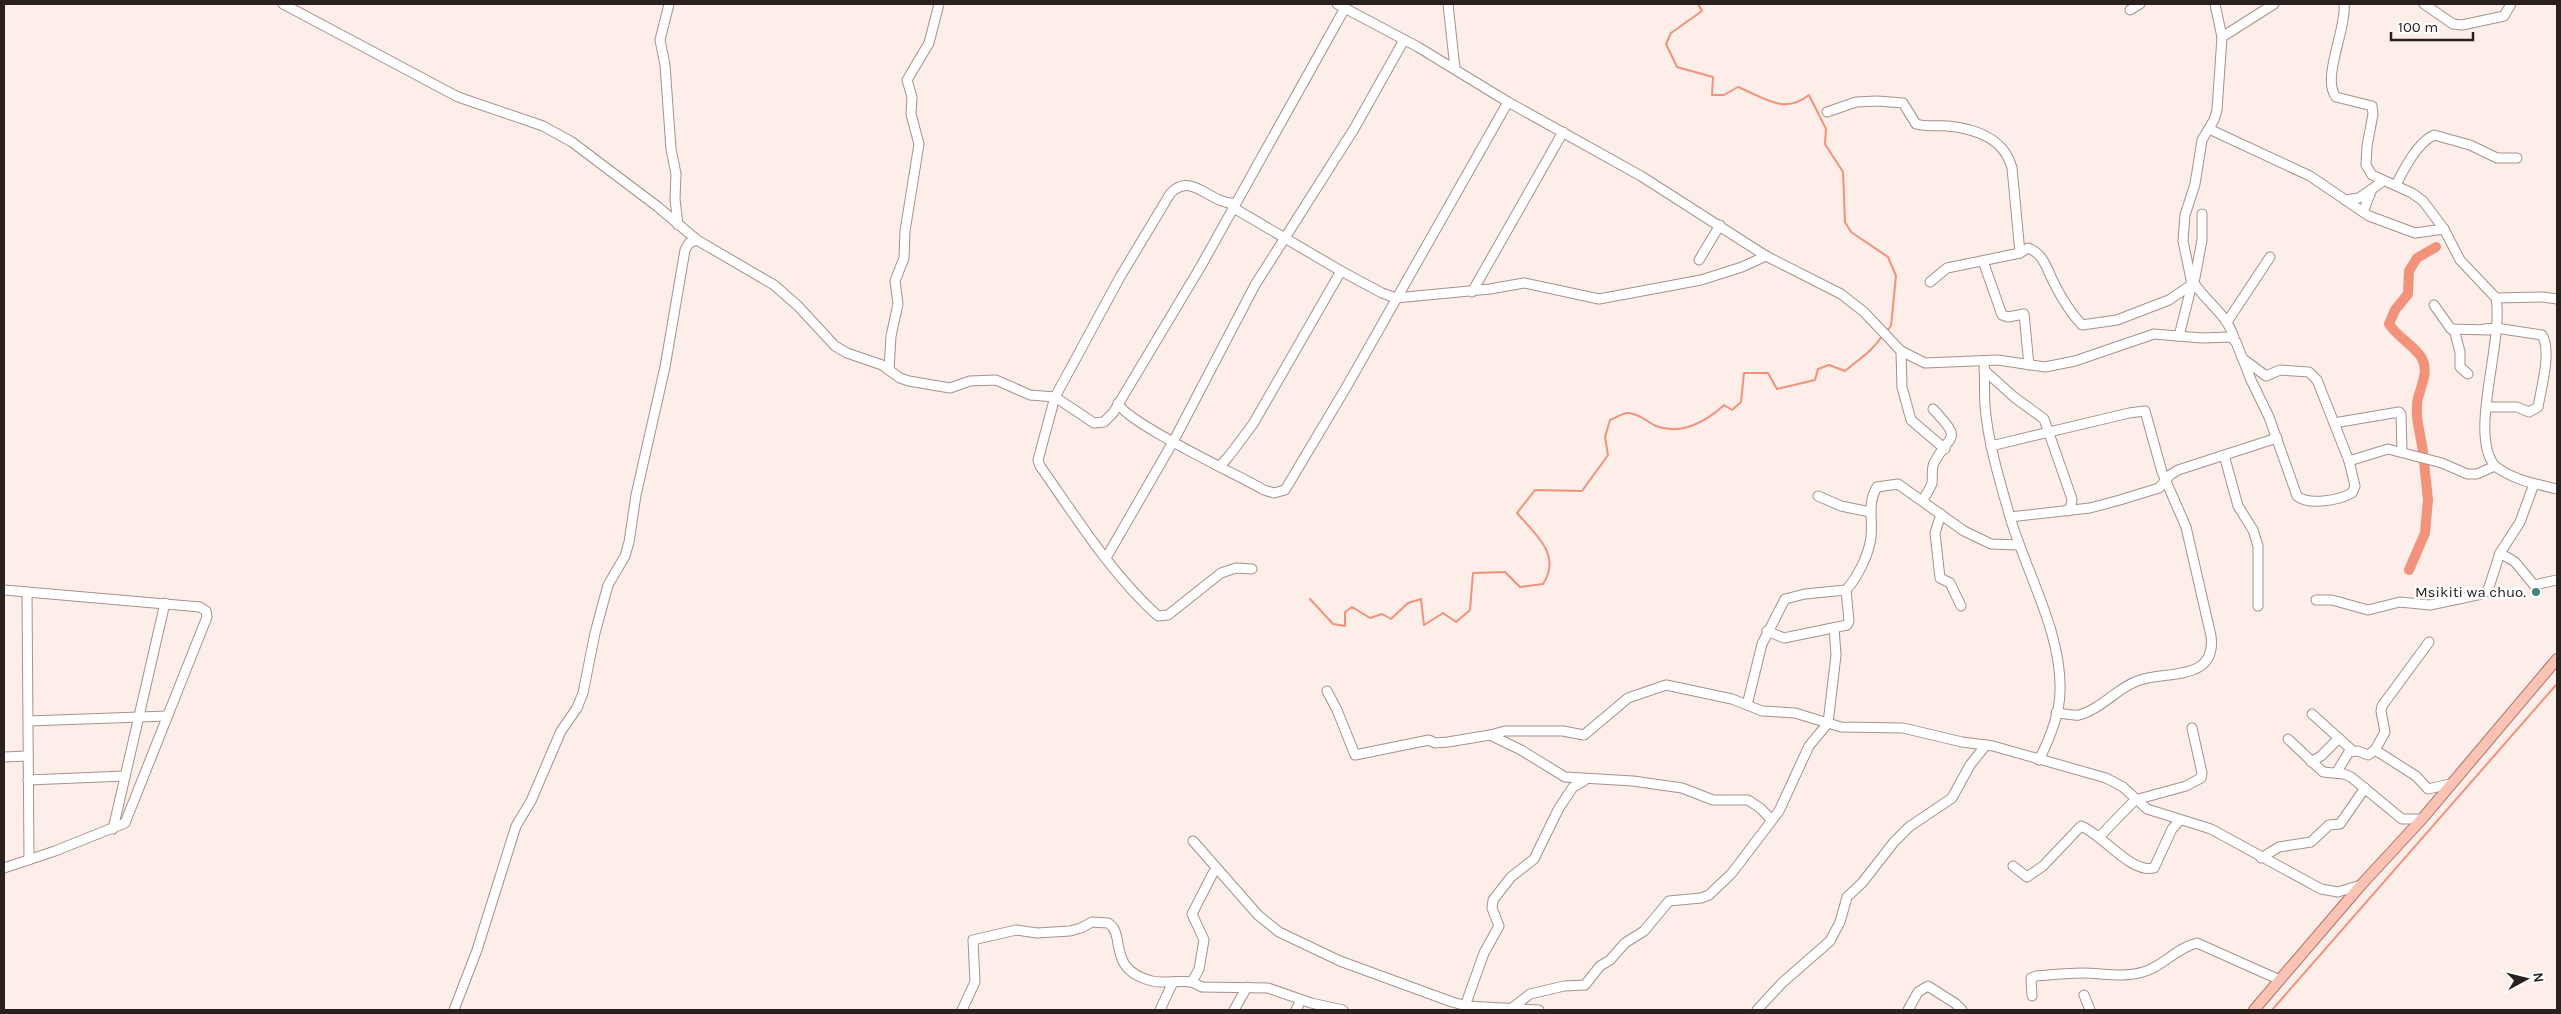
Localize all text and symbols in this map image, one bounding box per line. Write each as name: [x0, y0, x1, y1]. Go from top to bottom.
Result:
scale bar: [2391, 10, 2474, 42]
text: 100 m: [2398, 18, 2438, 36]
place label: Msikiti wa chuo.: [2415, 583, 2526, 601]
marker: Msikiti wa chuo.: [2530, 586, 2542, 598]
north arrow: [2501, 954, 2551, 1004]
text: N: [2529, 971, 2547, 983]

